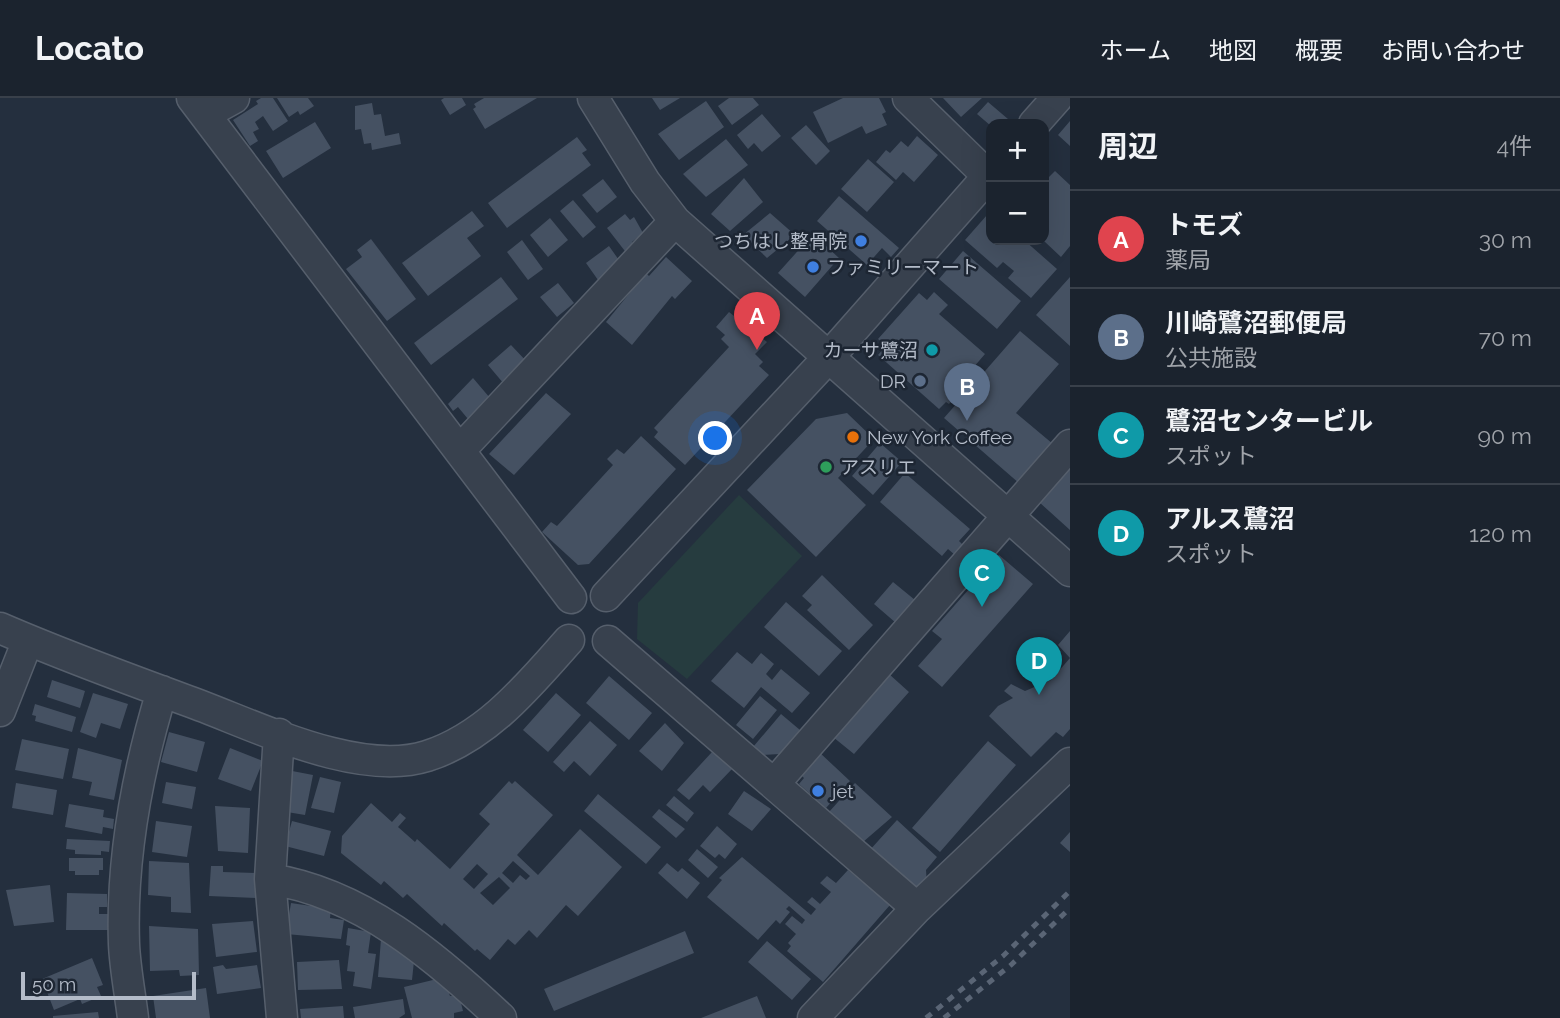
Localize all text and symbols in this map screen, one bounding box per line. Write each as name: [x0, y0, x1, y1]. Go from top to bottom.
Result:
text: Locato: [35, 29, 144, 68]
text: ホーム: [1100, 36, 1171, 65]
text: 地図: [1209, 36, 1257, 65]
text: 概要: [1295, 36, 1343, 65]
text: お問い合わせ: [1381, 36, 1525, 65]
map controls: [986, 119, 1049, 245]
button: +: [986, 119, 1049, 182]
text: 周辺: [1098, 129, 1158, 164]
text: 4件: [1496, 132, 1532, 159]
button: −: [986, 182, 1049, 245]
text: トモズ: [1165, 210, 1243, 240]
text: A: [1113, 226, 1129, 253]
text: 30 m: [1479, 226, 1532, 253]
place label: つちはし整骨院: [714, 230, 847, 252]
marker: つちはし整骨院: [853, 233, 869, 249]
text: 薬局: [1165, 246, 1211, 273]
place label: ファミリーマート: [827, 256, 979, 278]
marker: ファミリーマート: [805, 259, 821, 275]
pin: A: [734, 292, 780, 350]
text: 川崎鷺沼郵便局: [1165, 308, 1347, 338]
text: B: [1113, 324, 1129, 351]
text: 70 m: [1479, 324, 1532, 351]
place label: カーサ鷺沼: [823, 339, 918, 361]
marker: カーサ鷺沼: [924, 342, 940, 358]
text: 公共施設: [1165, 344, 1257, 371]
pin: B: [944, 363, 990, 421]
place label: DR: [880, 370, 906, 392]
marker: DR: [912, 373, 928, 389]
text: 鷺沼センタービル: [1165, 406, 1373, 436]
your location: [698, 421, 732, 455]
text: C: [1113, 422, 1129, 449]
text: 90 m: [1477, 422, 1532, 449]
place label: New York Coffee: [867, 426, 1012, 448]
marker: New York Coffee: [845, 429, 861, 445]
text: スポット: [1165, 442, 1257, 469]
place label: アスリエ: [840, 456, 916, 478]
marker: アスリエ: [818, 459, 834, 475]
text: アルス鷺沼: [1165, 504, 1295, 534]
text: D: [1113, 520, 1129, 547]
text: 120 m: [1469, 520, 1532, 547]
text: スポット: [1165, 540, 1257, 567]
pin: C: [959, 549, 1005, 607]
pin: D: [1016, 637, 1062, 695]
place label: jet: [829, 780, 854, 802]
marker: jet: [810, 783, 826, 799]
scale bar: [21, 969, 196, 1001]
text: 50 m: [32, 973, 76, 995]

